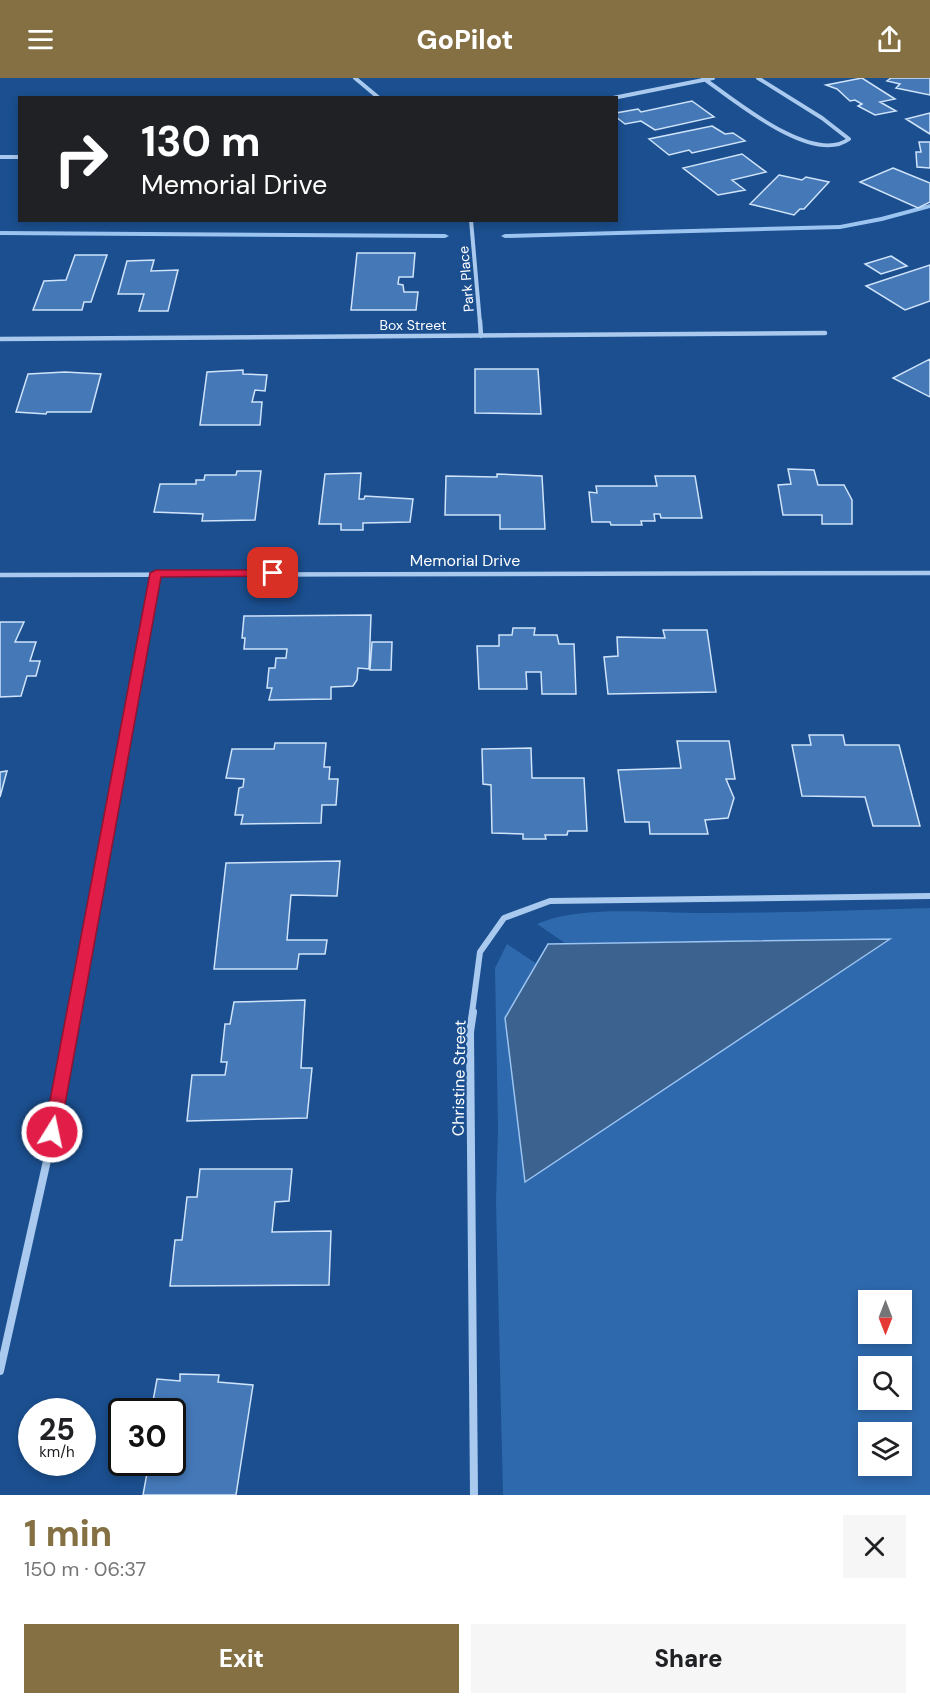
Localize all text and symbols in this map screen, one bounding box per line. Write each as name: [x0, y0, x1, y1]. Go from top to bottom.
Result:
text: GoPilot: [417, 22, 513, 57]
icon: menu: [24, 23, 57, 56]
icon: share: [873, 23, 906, 56]
text: 130 m: [141, 114, 261, 169]
icon: right: [42, 120, 120, 198]
text: Memorial Drive: [141, 167, 327, 202]
street label: Park Place: [454, 245, 478, 313]
street label: Box Street: [380, 316, 446, 334]
pin: [247, 547, 298, 598]
street label: Memorial Drive: [410, 550, 520, 571]
icon: arrive: [256, 556, 289, 589]
street label: Christine Street: [447, 1020, 471, 1136]
position arrow: [20, 1100, 84, 1164]
north arrow: [858, 1290, 912, 1344]
map controls: [858, 1290, 912, 1476]
button: search: [858, 1356, 912, 1410]
speed limit sign: 30: [108, 1398, 186, 1476]
text: 25: [39, 1410, 75, 1449]
button: layers: [858, 1422, 912, 1476]
text: km/h: [39, 1442, 75, 1462]
text: 1 min: [24, 1510, 112, 1557]
button: close: [843, 1515, 906, 1578]
text: 150 m · 06:37: [24, 1556, 146, 1582]
button: Exit: [24, 1624, 459, 1693]
button: Share: [471, 1624, 906, 1693]

